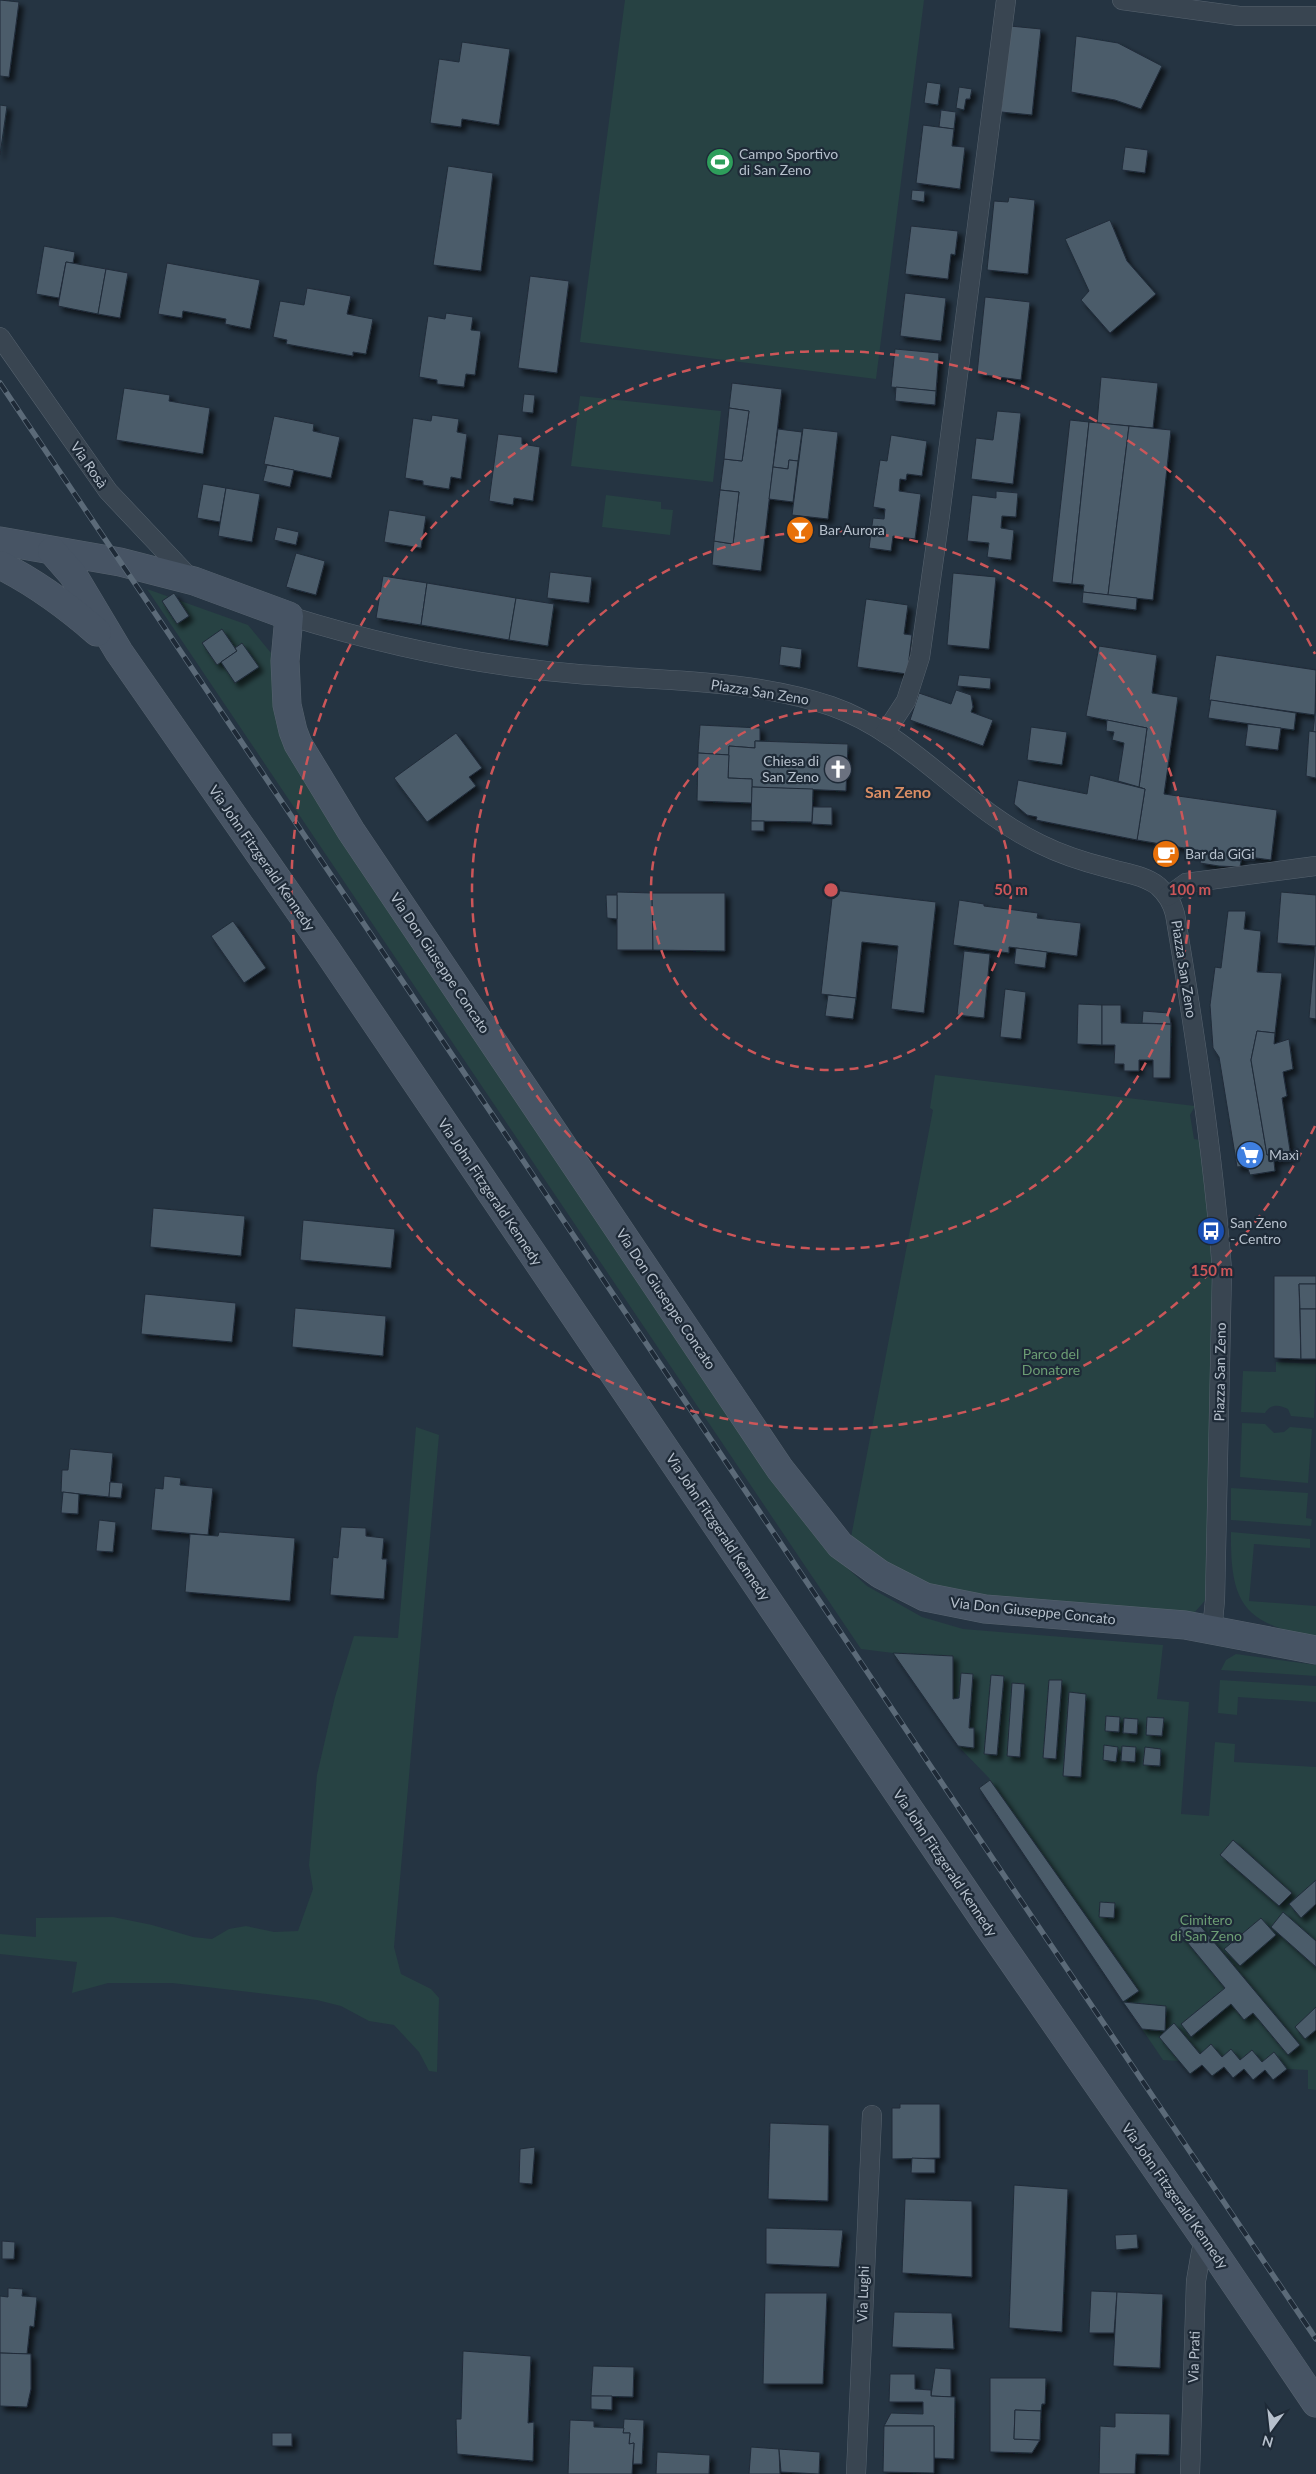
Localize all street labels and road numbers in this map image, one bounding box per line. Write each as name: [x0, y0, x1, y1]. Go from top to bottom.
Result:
street label: Via Rosà: [67, 438, 111, 491]
street label: Piazza San Zeno: [710, 675, 810, 708]
street label: Via John Fitzgerald Kennedy: [206, 782, 320, 934]
street label: Via Don Giuseppe Concato: [387, 889, 494, 1036]
street label: Piazza San Zeno: [1168, 919, 1201, 1019]
street label: Via John Fitzgerald Kennedy: [435, 1115, 546, 1269]
street label: Via Don Giuseppe Concato: [613, 1225, 720, 1372]
street label: Piazza San Zeno: [1210, 1322, 1229, 1422]
street label: Via John Fitzgerald Kennedy: [663, 1450, 774, 1604]
street label: Via Don Giuseppe Concato: [950, 1593, 1117, 1628]
street label: Via John Fitzgerald Kennedy: [890, 1786, 1001, 1940]
street label: Via John Fitzgerald Kennedy: [1119, 2120, 1233, 2272]
street label: Via Lughi: [853, 2265, 872, 2322]
street label: Via Prati: [1184, 2331, 1203, 2383]

